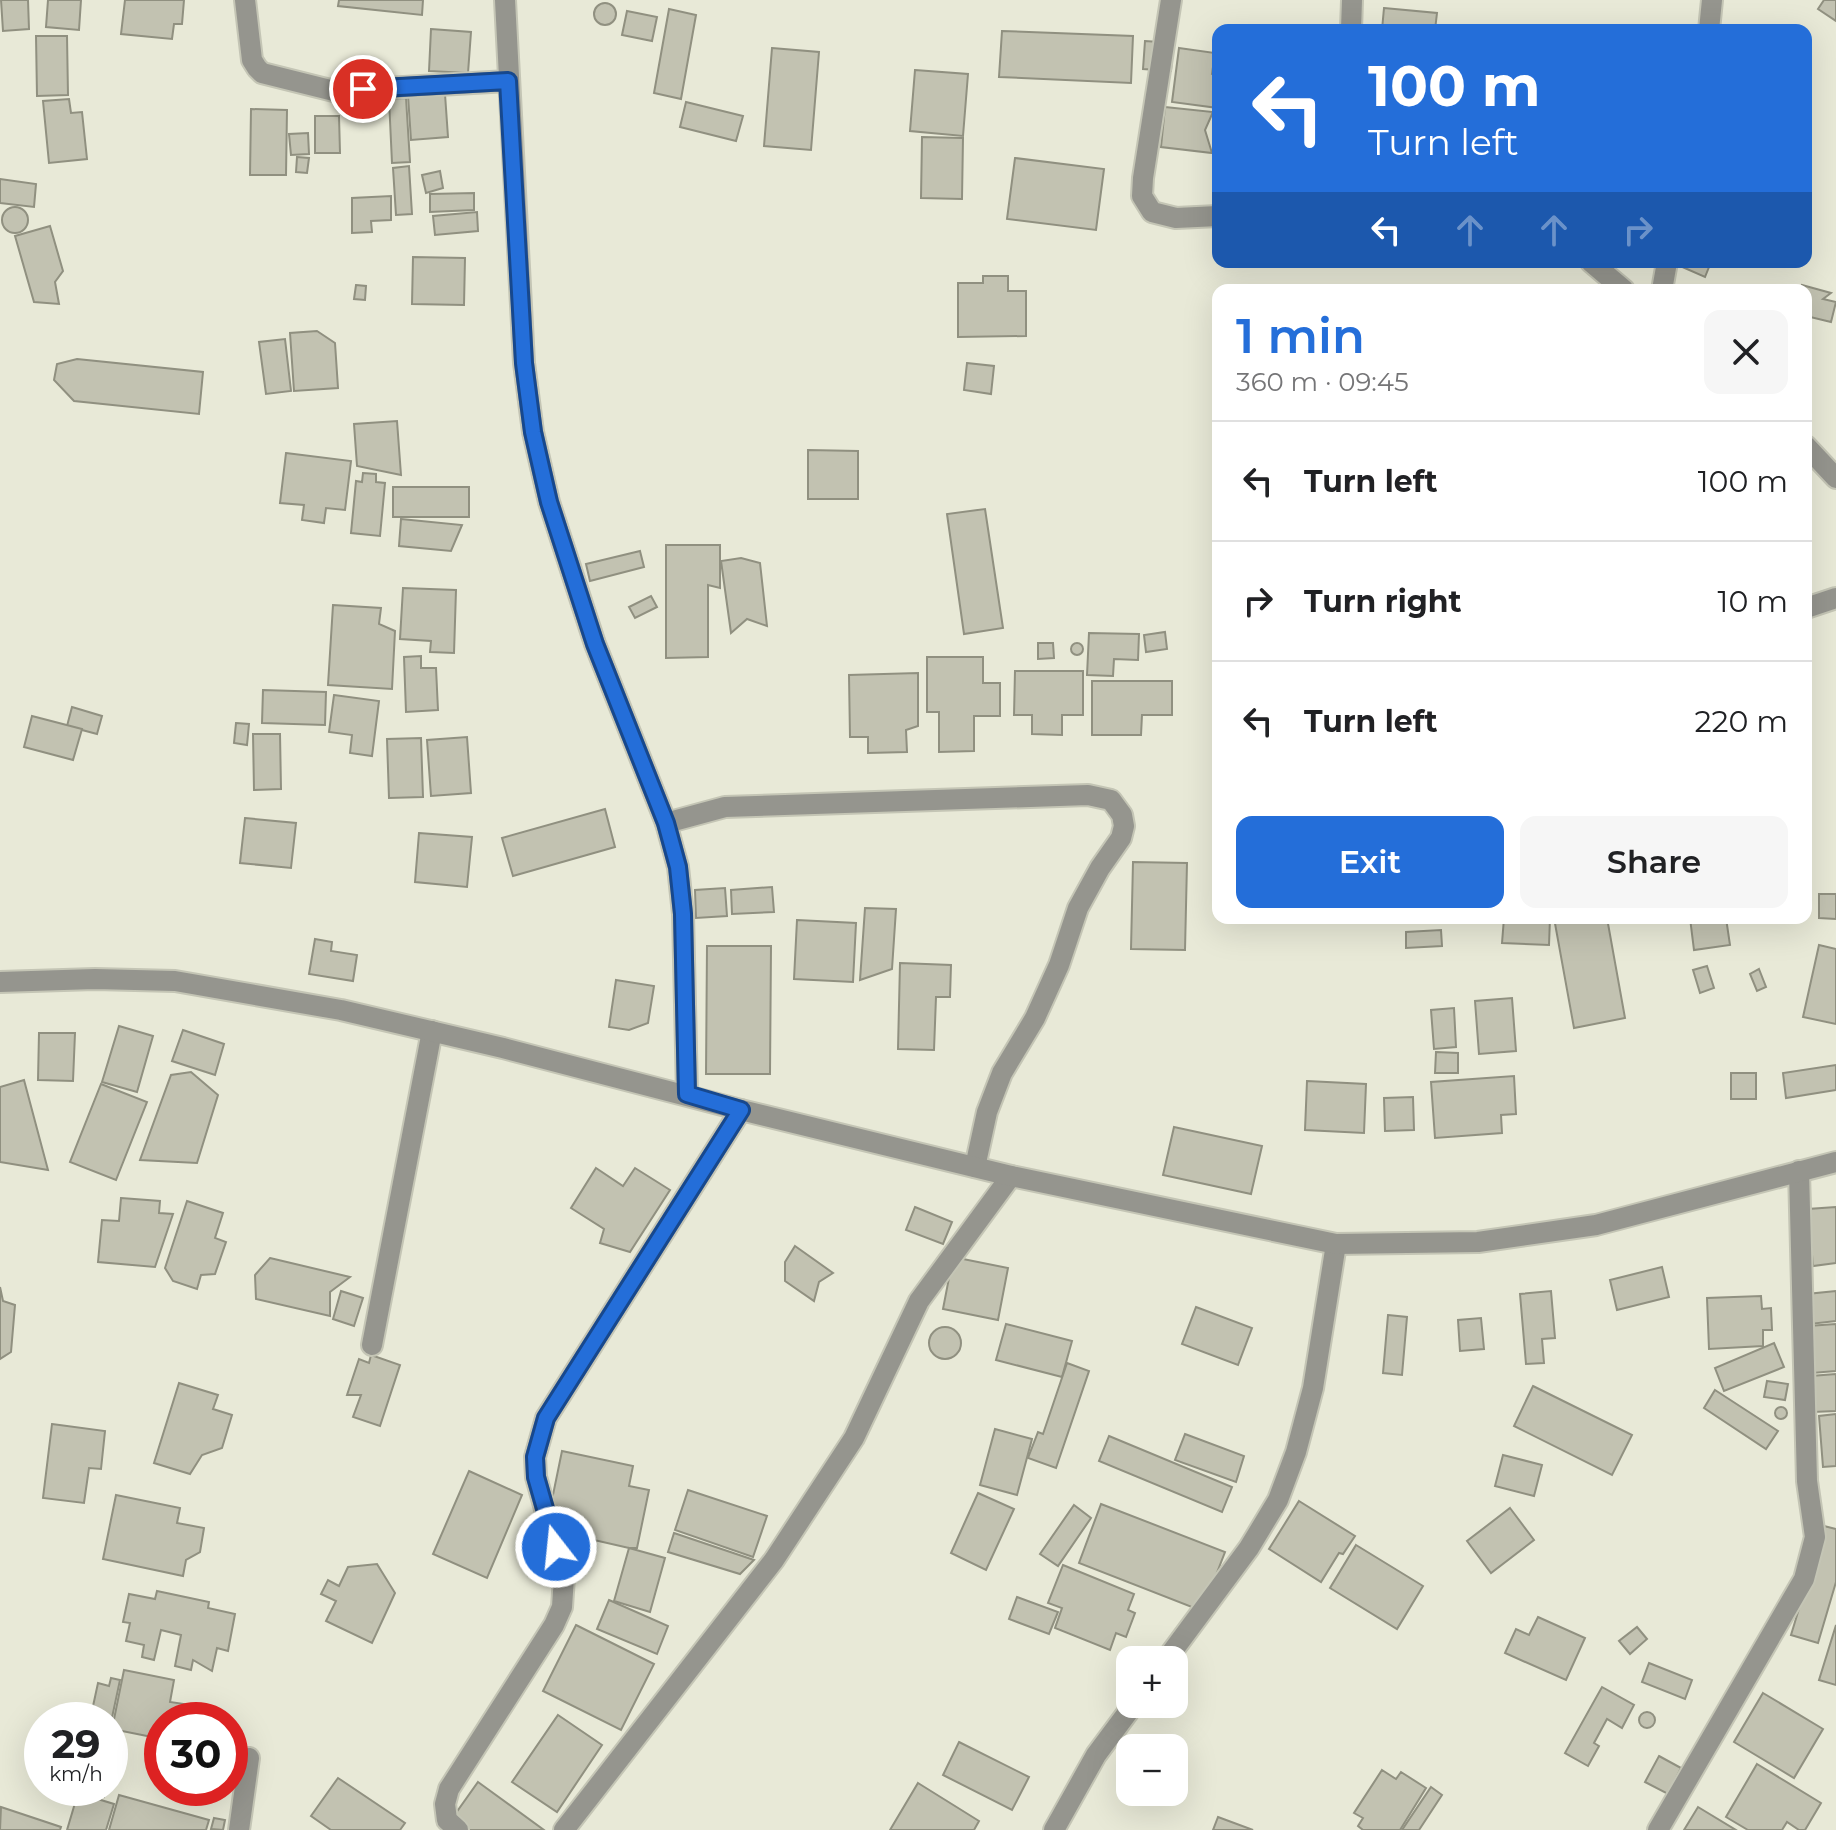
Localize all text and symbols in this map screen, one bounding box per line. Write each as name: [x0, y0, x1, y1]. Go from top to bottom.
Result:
text: 100 m: [1368, 52, 1541, 120]
pin: [329, 55, 397, 123]
icon: left: [1236, 56, 1340, 160]
icon: arrive: [341, 67, 385, 111]
text: Turn left: [1368, 120, 1519, 164]
icon: left: [1364, 208, 1408, 252]
icon: ahead: [1448, 208, 1492, 252]
icon: ahead: [1532, 208, 1576, 252]
icon: right: [1616, 208, 1660, 252]
text: 1 min: [1236, 307, 1365, 365]
button: close: [1704, 310, 1788, 394]
text: 360 m · 09:45: [1236, 366, 1409, 398]
icon: left: [1236, 459, 1280, 503]
text: Turn left: [1304, 463, 1437, 500]
text: 100 m: [1698, 463, 1788, 500]
icon: right: [1236, 579, 1280, 623]
text: Turn right: [1304, 583, 1461, 620]
text: 10 m: [1718, 583, 1788, 620]
icon: left: [1236, 699, 1280, 743]
text: Turn left: [1304, 703, 1437, 740]
text: 220 m: [1694, 703, 1788, 740]
button: Exit: [1236, 816, 1504, 908]
button: Share: [1520, 816, 1788, 908]
position arrow: [514, 1505, 598, 1589]
map controls: [1116, 1646, 1188, 1806]
button: +: [1116, 1646, 1188, 1718]
speed limit sign: 30: [144, 1702, 248, 1806]
text: 29: [51, 1719, 101, 1768]
button: −: [1116, 1734, 1188, 1806]
text: km/h: [49, 1762, 103, 1786]

